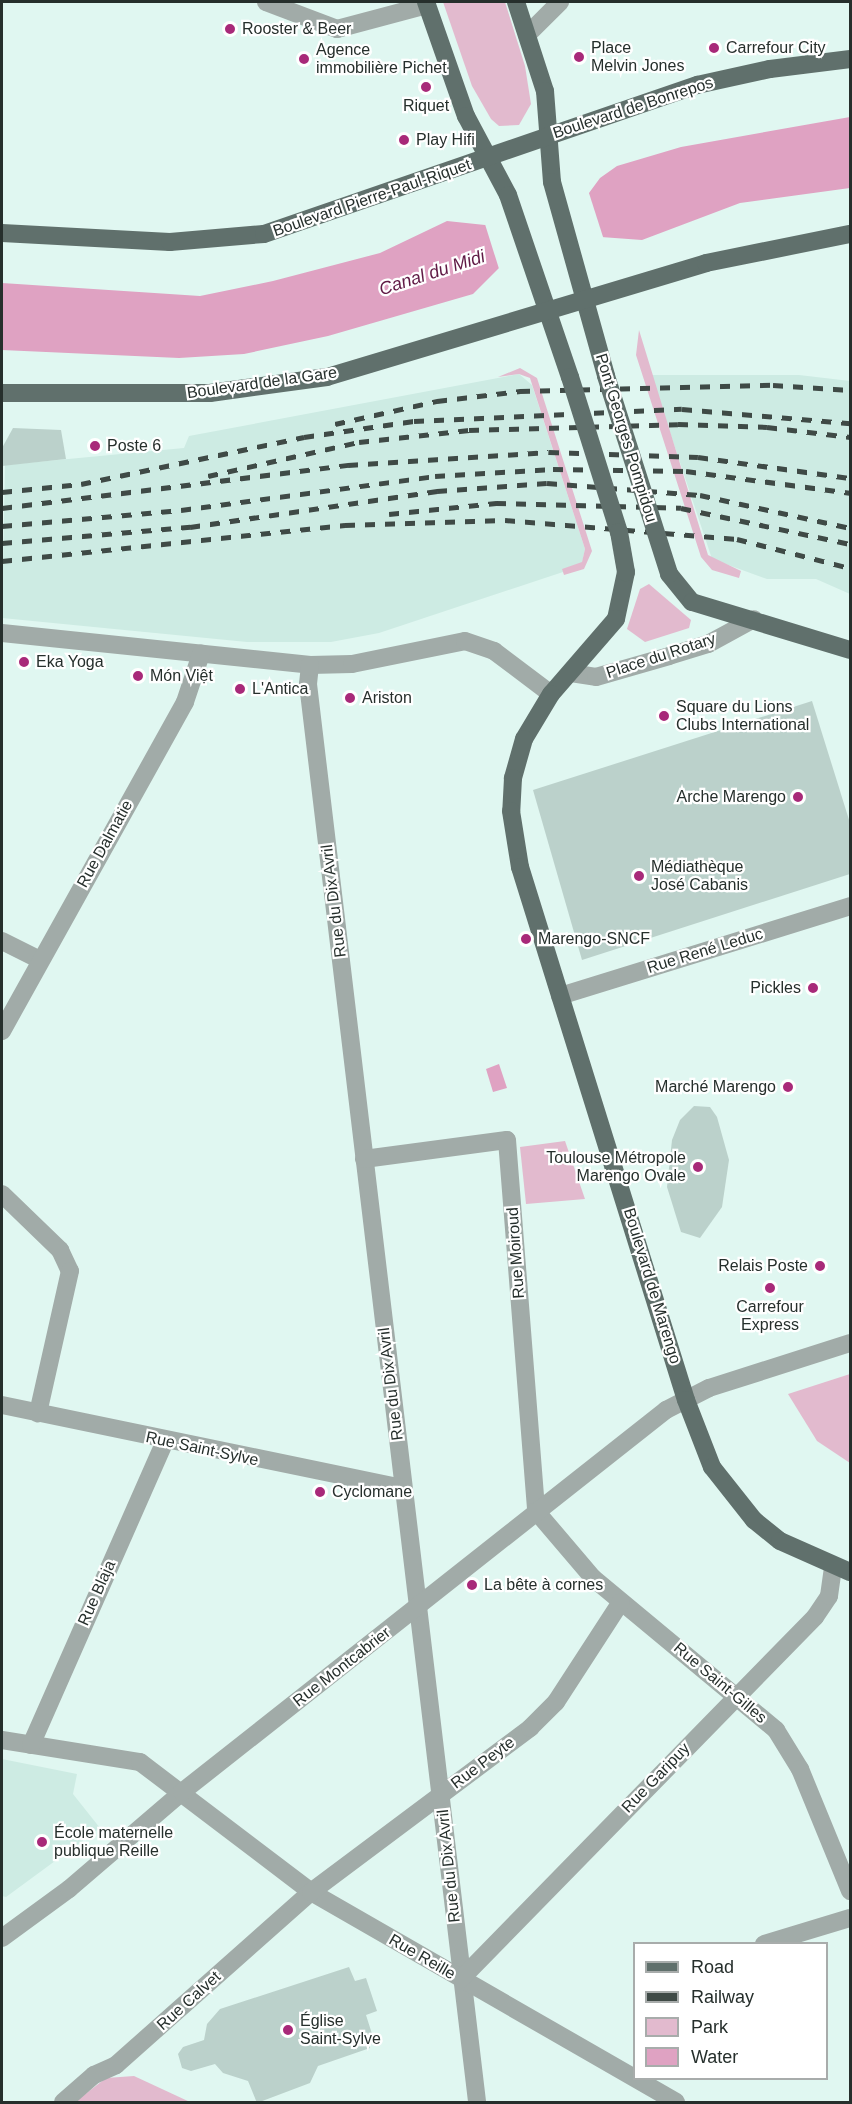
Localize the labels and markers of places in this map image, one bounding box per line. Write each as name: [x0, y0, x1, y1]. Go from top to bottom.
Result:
place label: Rooster & Beer: [242, 19, 351, 39]
marker: Rooster & Beer: [223, 22, 237, 36]
place label: Place Melvin Jones: [591, 38, 684, 76]
place label: Carrefour City: [726, 38, 826, 58]
place label: Agence immobilière Pichet: [316, 40, 447, 78]
marker: Carrefour City: [707, 41, 721, 55]
marker: Place Melvin Jones: [572, 50, 586, 64]
marker: Agence immobilière Pichet: [297, 52, 311, 66]
marker: Riquet: [419, 80, 433, 94]
place label: Riquet: [403, 96, 449, 116]
place label: Play Hifi: [416, 130, 475, 150]
marker: Play Hifi: [397, 133, 411, 147]
place label: Poste 6: [107, 436, 161, 456]
marker: Poste 6: [88, 439, 102, 453]
place label: Eka Yoga: [36, 652, 104, 672]
marker: Eka Yoga: [17, 655, 31, 669]
place label: Món Việt: [150, 666, 213, 686]
marker: Món Việt: [131, 669, 145, 683]
place label: L'Antica: [252, 679, 308, 699]
marker: L'Antica: [233, 682, 247, 696]
place label: Ariston: [362, 688, 412, 708]
marker: Ariston: [343, 691, 357, 705]
place label: Square du Lions Clubs International: [676, 697, 809, 735]
marker: Square du Lions Clubs International: [657, 709, 671, 723]
place label: Arche Marengo: [677, 787, 786, 807]
marker: Arche Marengo: [791, 790, 805, 804]
place label: Médiathèque José Cabanis: [651, 857, 748, 895]
marker: Médiathèque José Cabanis: [632, 869, 646, 883]
place label: Marengo-SNCF: [538, 929, 650, 949]
marker: Marengo-SNCF: [519, 932, 533, 946]
place label: Pickles: [750, 978, 801, 998]
marker: Pickles: [806, 981, 820, 995]
place label: Marché Marengo: [655, 1077, 776, 1097]
marker: Marché Marengo: [781, 1080, 795, 1094]
place label: Toulouse Métropole Marengo Ovale: [546, 1148, 686, 1186]
marker: Toulouse Métropole Marengo Ovale: [691, 1160, 705, 1174]
place label: Relais Poste: [718, 1256, 808, 1276]
marker: Relais Poste: [813, 1259, 827, 1273]
marker: Carrefour Express: [763, 1281, 777, 1295]
place label: Carrefour Express: [736, 1297, 804, 1335]
place label: Cyclomane: [332, 1482, 412, 1502]
marker: Cyclomane: [313, 1485, 327, 1499]
place label: La bête à cornes: [484, 1575, 603, 1595]
marker: La bête à cornes: [465, 1578, 479, 1592]
place label: École maternelle publique Reille: [54, 1823, 173, 1861]
marker: École maternelle publique Reille: [35, 1835, 49, 1849]
place label: Église Saint-Sylve: [300, 2011, 381, 2049]
marker: Église Saint-Sylve: [281, 2023, 295, 2037]

